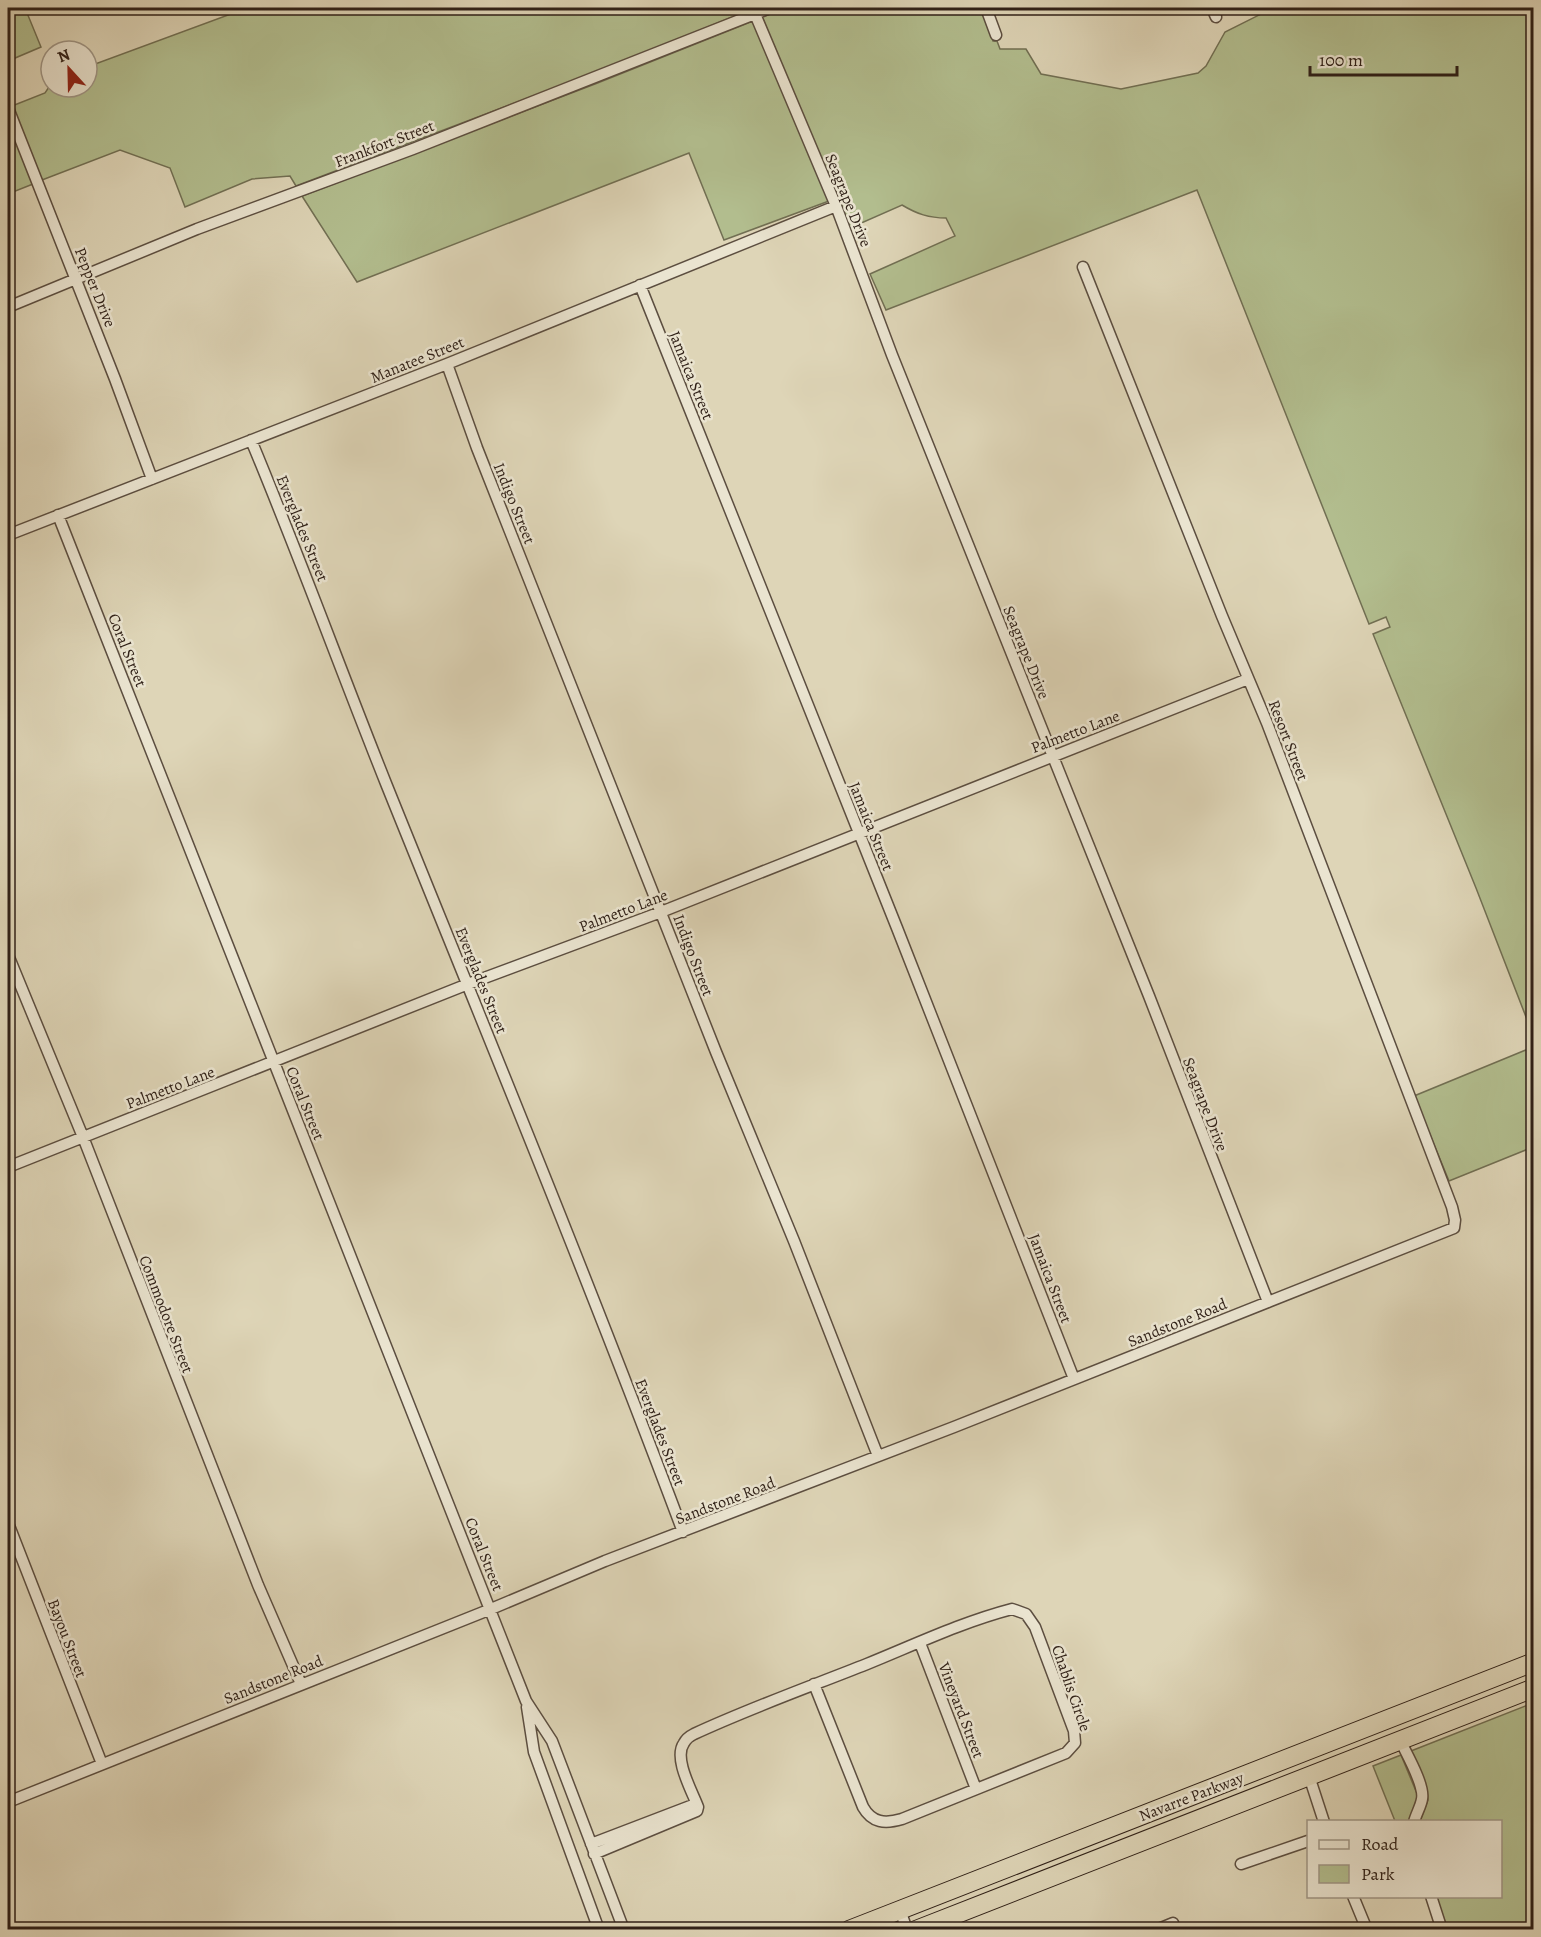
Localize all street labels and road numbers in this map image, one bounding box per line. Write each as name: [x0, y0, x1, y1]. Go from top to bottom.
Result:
street label: Frankfort Street: [331, 115, 437, 173]
street label: Seagrape Drive: [819, 150, 877, 250]
street label: Pepper Drive: [69, 244, 121, 331]
street label: Jamaica Street: [663, 328, 719, 423]
street label: Manatee Street: [367, 331, 467, 389]
street label: Indigo Street: [488, 459, 540, 547]
street label: Everglades Street: [271, 472, 333, 585]
street label: Seagrape Drive: [997, 602, 1055, 702]
street label: Coral Street: [102, 610, 152, 690]
street label: Resort Street: [1263, 697, 1314, 784]
street label: Palmetto Lane: [1028, 705, 1123, 759]
street label: Jamaica Street: [843, 779, 899, 874]
street label: Palmetto Lane: [576, 884, 671, 938]
street label: Indigo Street: [667, 911, 719, 999]
street label: Everglades Street: [450, 924, 512, 1037]
street label: Seagrape Drive: [1177, 1054, 1233, 1154]
street label: Palmetto Lane: [123, 1061, 218, 1115]
street label: Coral Street: [280, 1063, 330, 1143]
street label: Jamaica Street: [1023, 1230, 1077, 1326]
street label: Commodore Street: [133, 1252, 199, 1376]
street label: Sandstone Road: [1125, 1293, 1231, 1353]
street label: Everglades Street: [630, 1376, 691, 1489]
street label: Sandstone Road: [672, 1472, 779, 1530]
street label: Coral Street: [459, 1514, 509, 1594]
street label: Bayou Street: [42, 1596, 92, 1681]
street label: Chablis Circle: [1046, 1642, 1096, 1735]
street label: Sandstone Road: [221, 1650, 327, 1710]
street label: Vineyard Street: [932, 1658, 989, 1761]
street label: Navarre Parkway: [1136, 1767, 1248, 1827]

